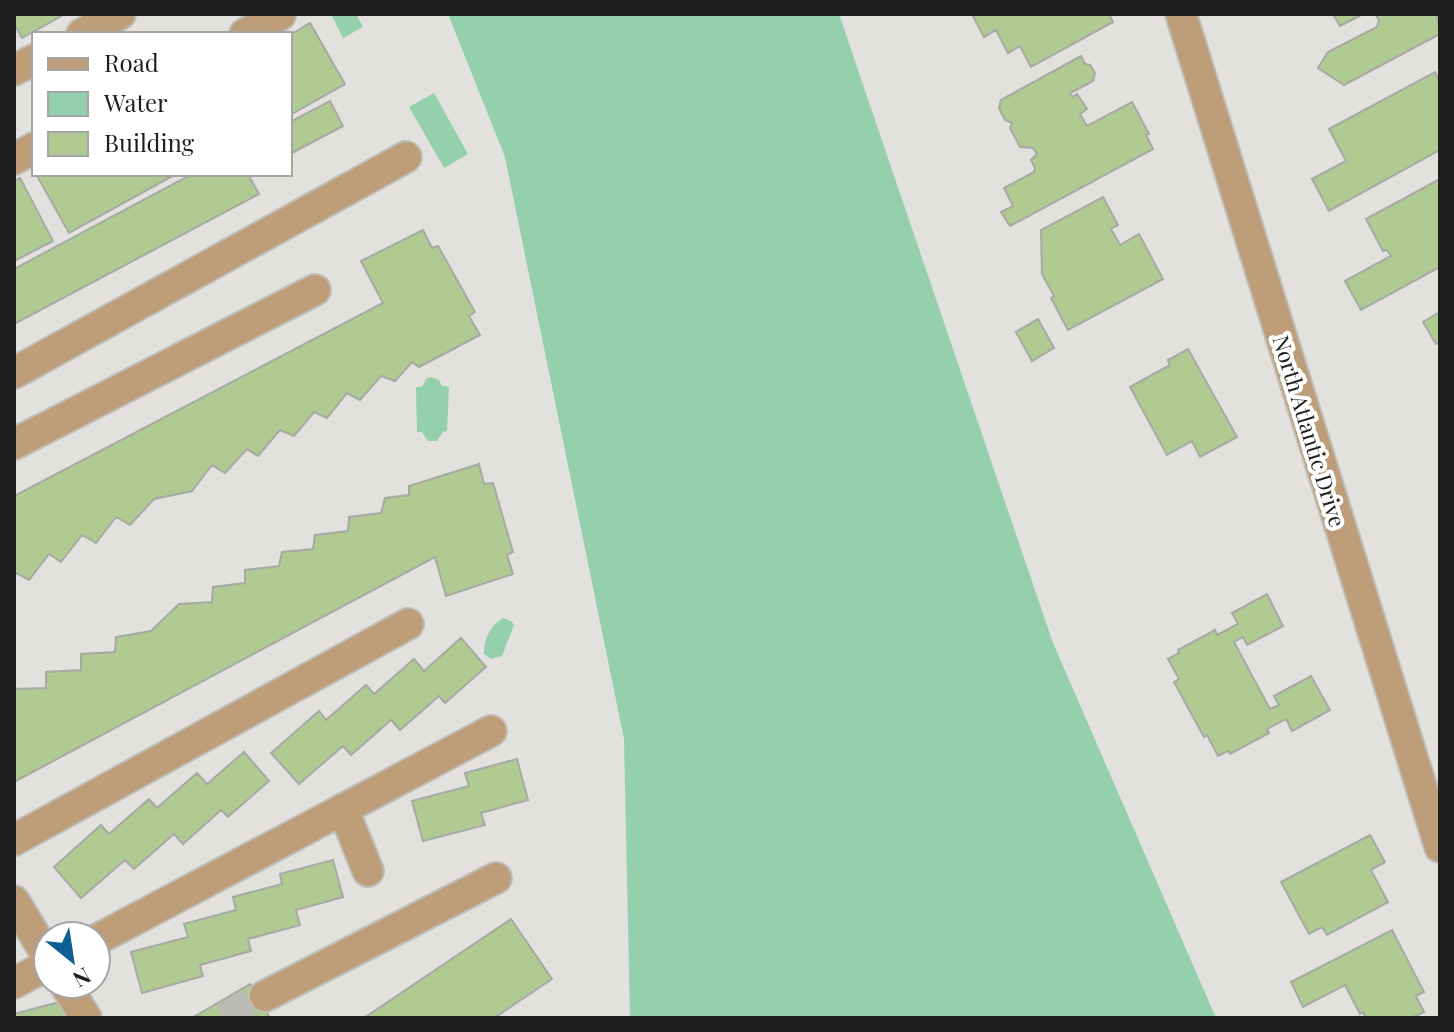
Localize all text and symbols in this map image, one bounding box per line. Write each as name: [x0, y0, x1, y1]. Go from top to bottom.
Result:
legend: [32, 32, 292, 176]
text: Road: [104, 46, 159, 78]
text: Water: [103, 86, 168, 118]
text: Building: [104, 126, 195, 158]
street label: North Atlantic Drive: [1267, 332, 1353, 530]
north arrow: [32, 920, 112, 1000]
text: N: [68, 961, 97, 995]

